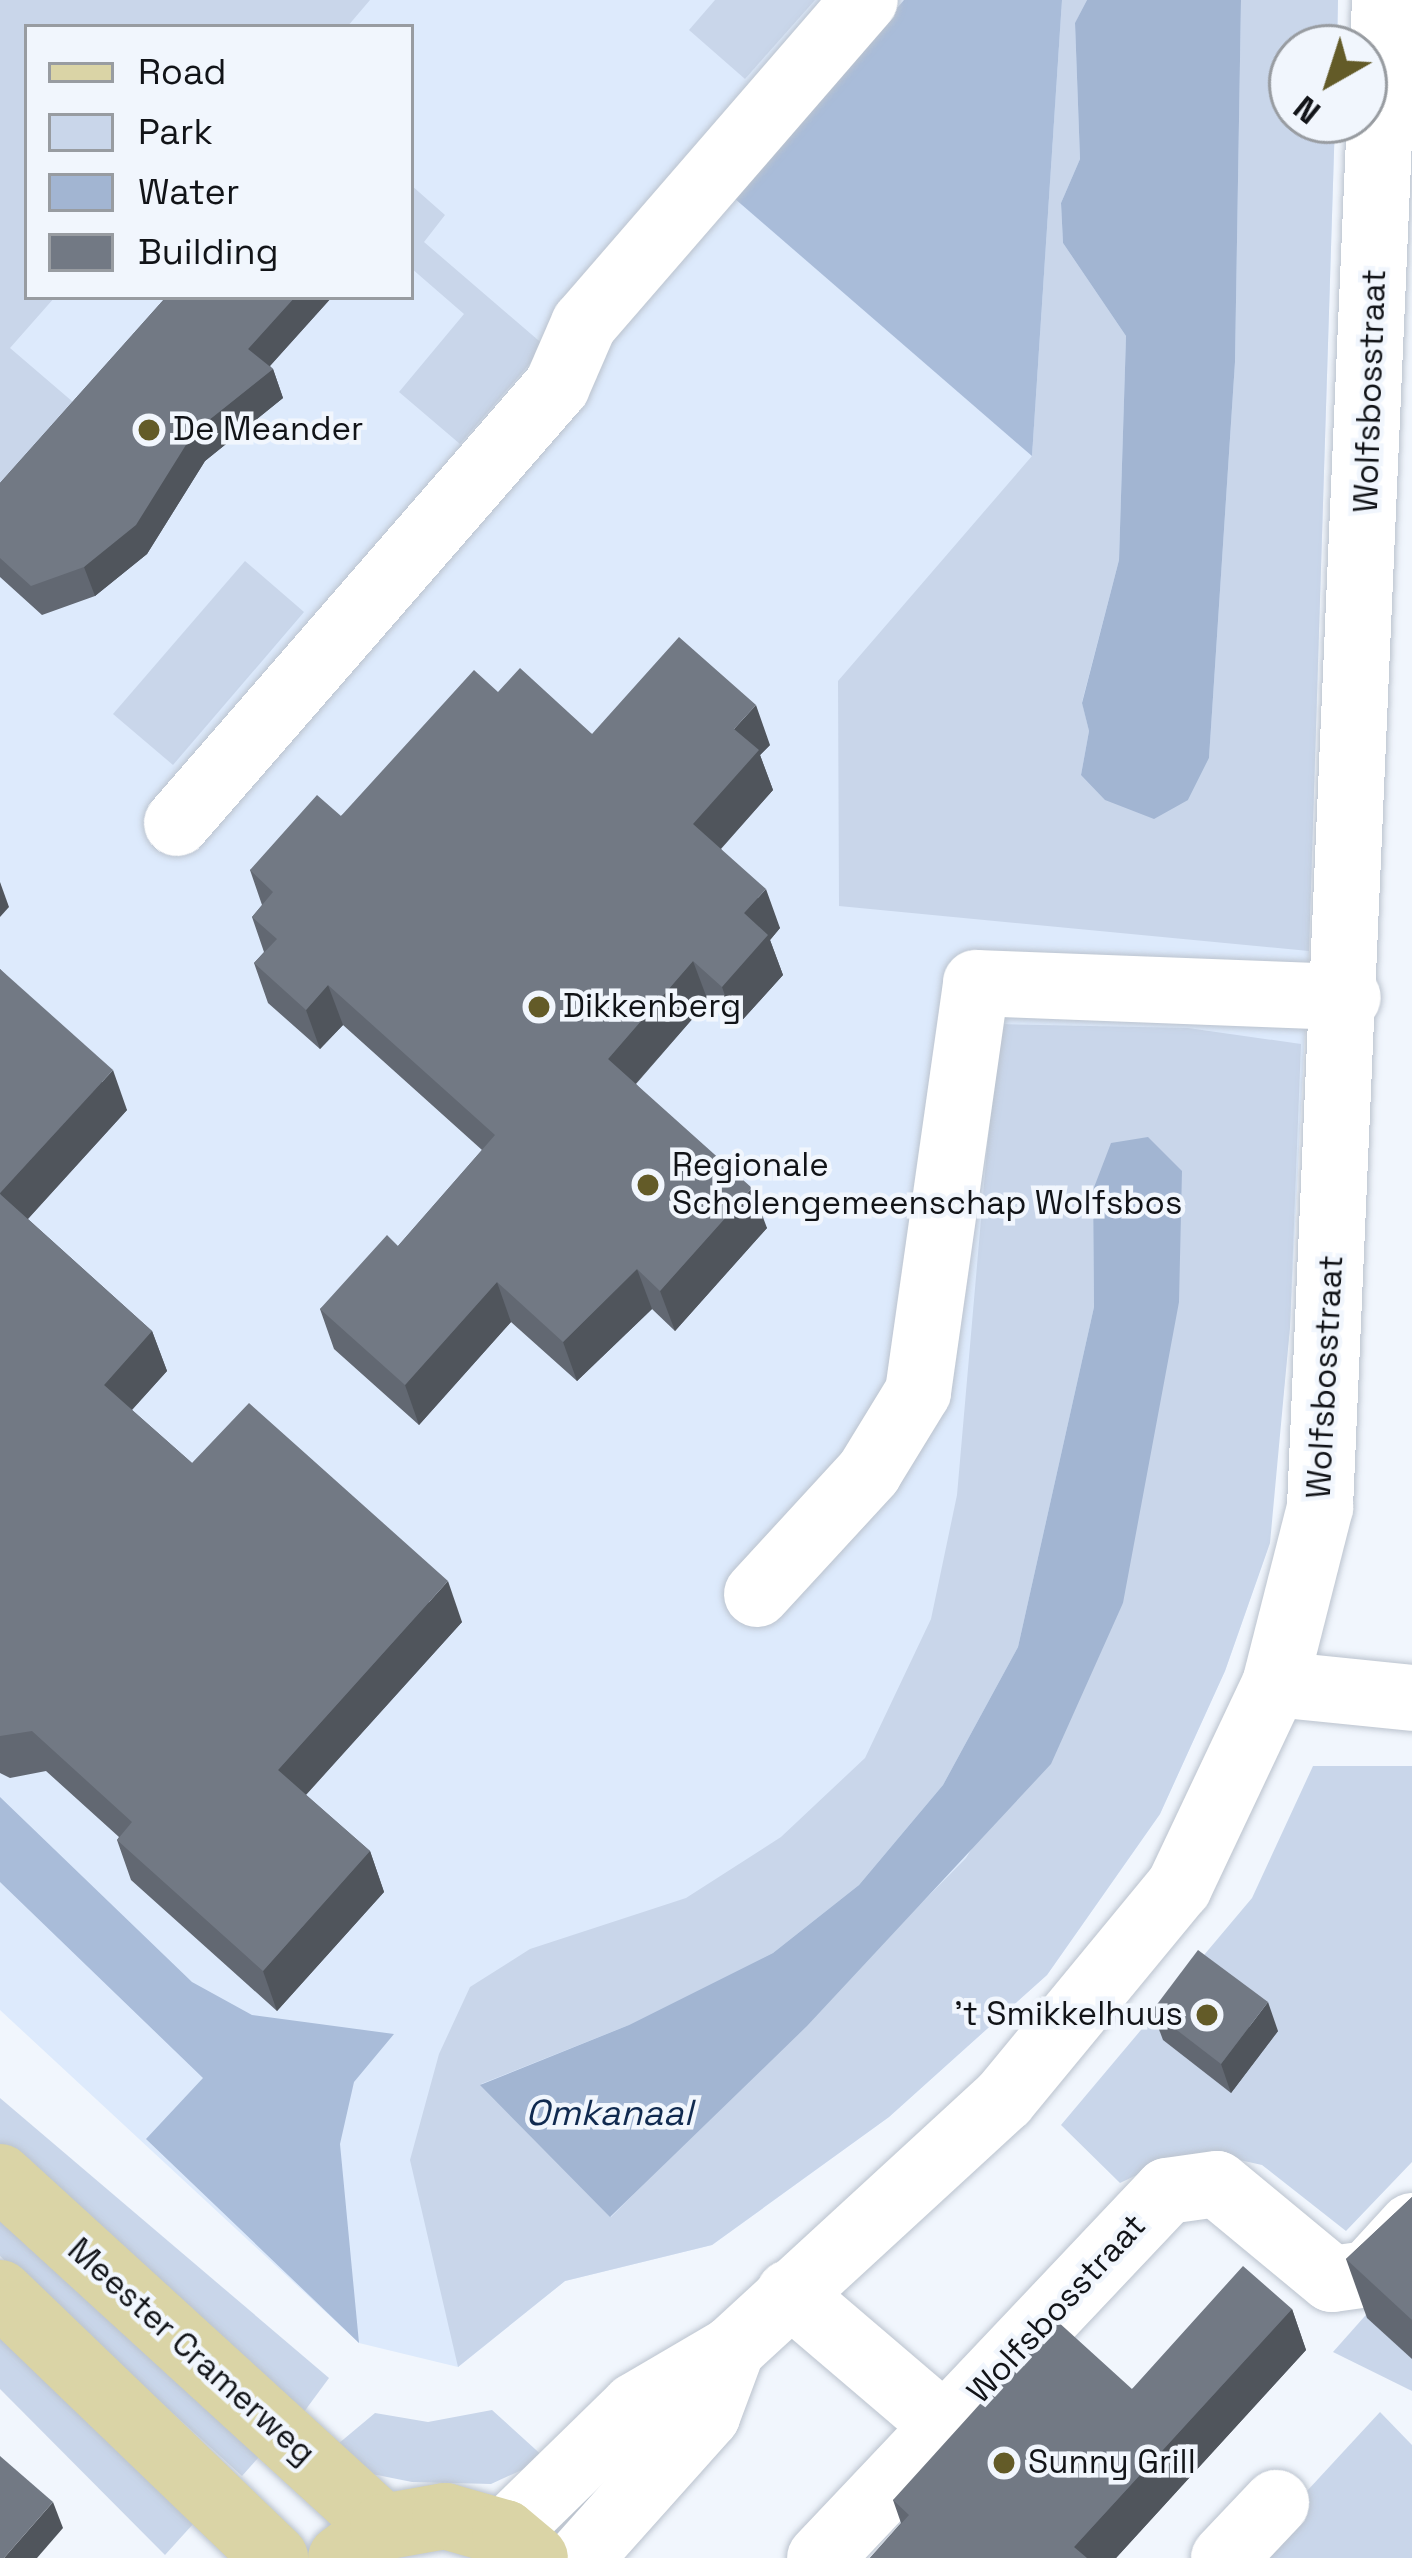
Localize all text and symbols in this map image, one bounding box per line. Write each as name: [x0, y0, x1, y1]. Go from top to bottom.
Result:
legend: [24, 24, 414, 300]
north arrow: [1268, 24, 1388, 144]
text: Road: [138, 49, 226, 95]
text: N: [1285, 86, 1329, 133]
text: Park: [138, 109, 213, 155]
text: Water: [138, 169, 239, 215]
text: Building: [138, 229, 279, 275]
street label: Wolfsbosstraat: [1347, 268, 1395, 514]
place label: De Meander: [173, 410, 363, 450]
marker: De Meander: [136, 417, 162, 443]
place label: Dikkenberg: [563, 987, 741, 1027]
marker: Dikkenberg: [526, 994, 552, 1020]
place label: Regionale Scholengemeenschap Wolfsbos: [672, 1146, 1183, 1224]
marker: Regionale Scholengemeenschap Wolfsbos: [635, 1172, 661, 1198]
street label: Wolfsbosstraat: [1300, 1254, 1352, 1500]
place label: 't Smikkelhuus: [954, 1995, 1183, 2035]
marker: 't Smikkelhuus: [1194, 2002, 1220, 2028]
water label: Omkanaal: [526, 2092, 692, 2136]
street label: Wolfsbosstraat: [959, 2206, 1155, 2412]
street label: Meester Cramerweg: [59, 2231, 323, 2473]
place label: Sunny Grill: [1028, 2443, 1196, 2483]
marker: Sunny Grill: [991, 2450, 1017, 2476]

